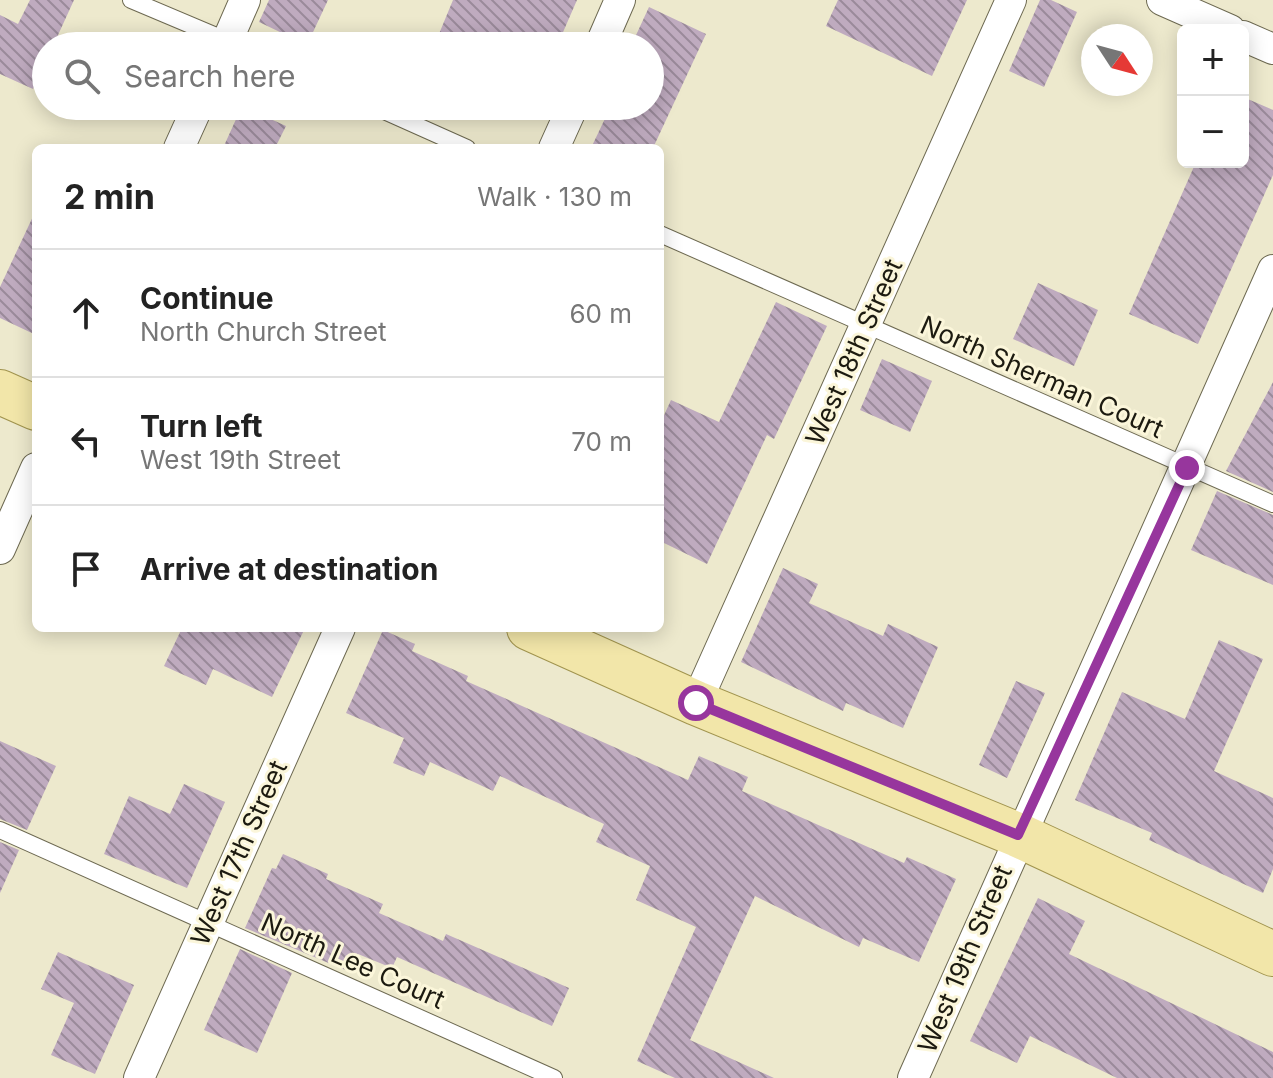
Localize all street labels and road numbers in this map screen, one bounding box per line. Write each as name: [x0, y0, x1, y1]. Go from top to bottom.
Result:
street label: West 18th Street: [799, 254, 908, 450]
street label: North Sherman Court: [916, 309, 1168, 444]
street label: West 17th Street: [184, 756, 293, 950]
street label: West 19th Street: [911, 860, 1018, 1057]
street label: North Lee Court: [257, 906, 450, 1015]

